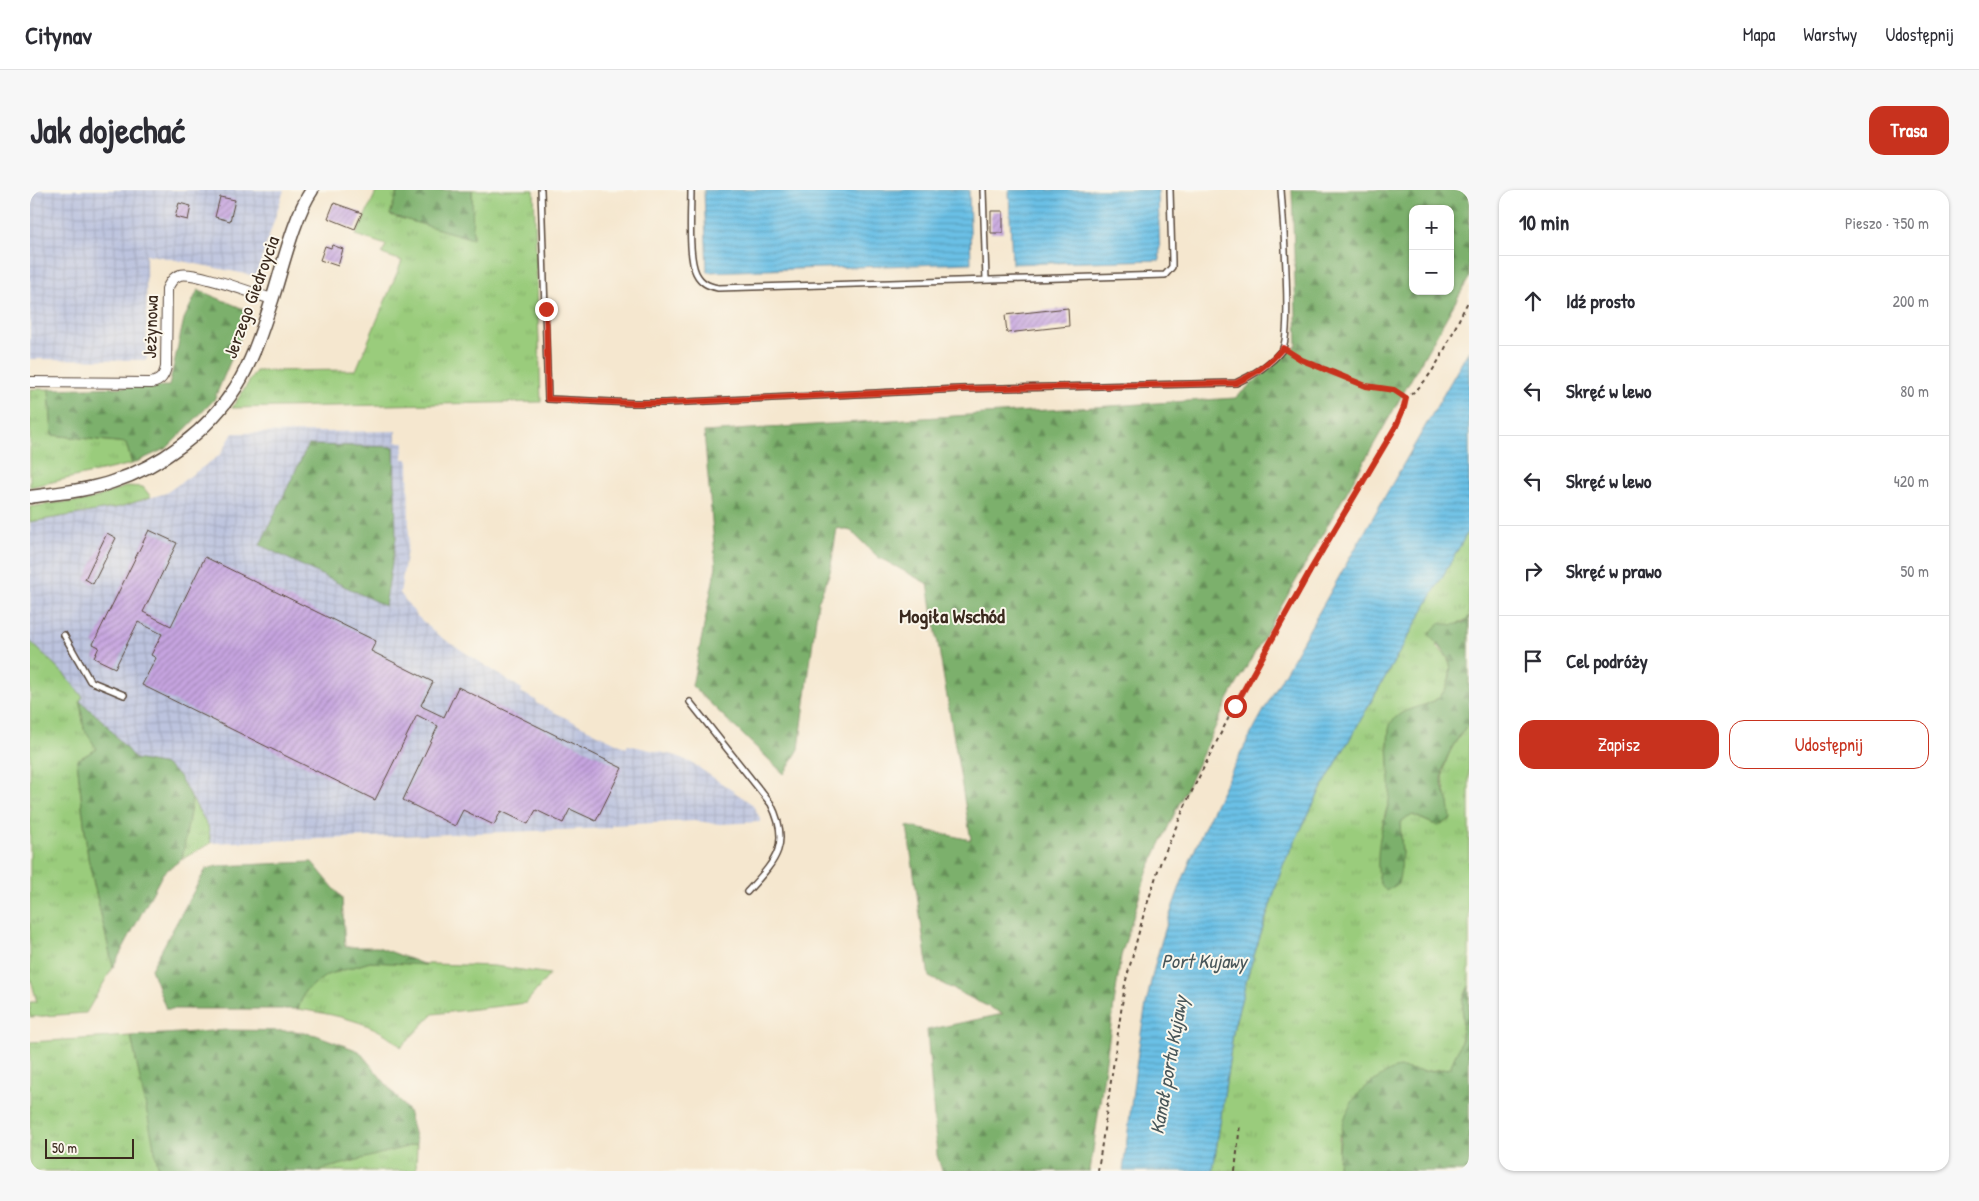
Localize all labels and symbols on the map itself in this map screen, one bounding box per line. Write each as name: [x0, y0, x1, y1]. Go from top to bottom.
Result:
street label: Jerzego Giedroycia: [217, 232, 285, 362]
street label: Jeżynowa: [136, 294, 164, 359]
route end: [535, 298, 558, 321]
district label: Mogiła Wschód: [899, 602, 1005, 630]
route start: [1224, 695, 1247, 718]
water label: Port Kujawy: [1161, 947, 1249, 975]
water label: Kanał portu Kujawy: [1143, 991, 1195, 1136]
scale bar: [45, 1136, 134, 1159]

